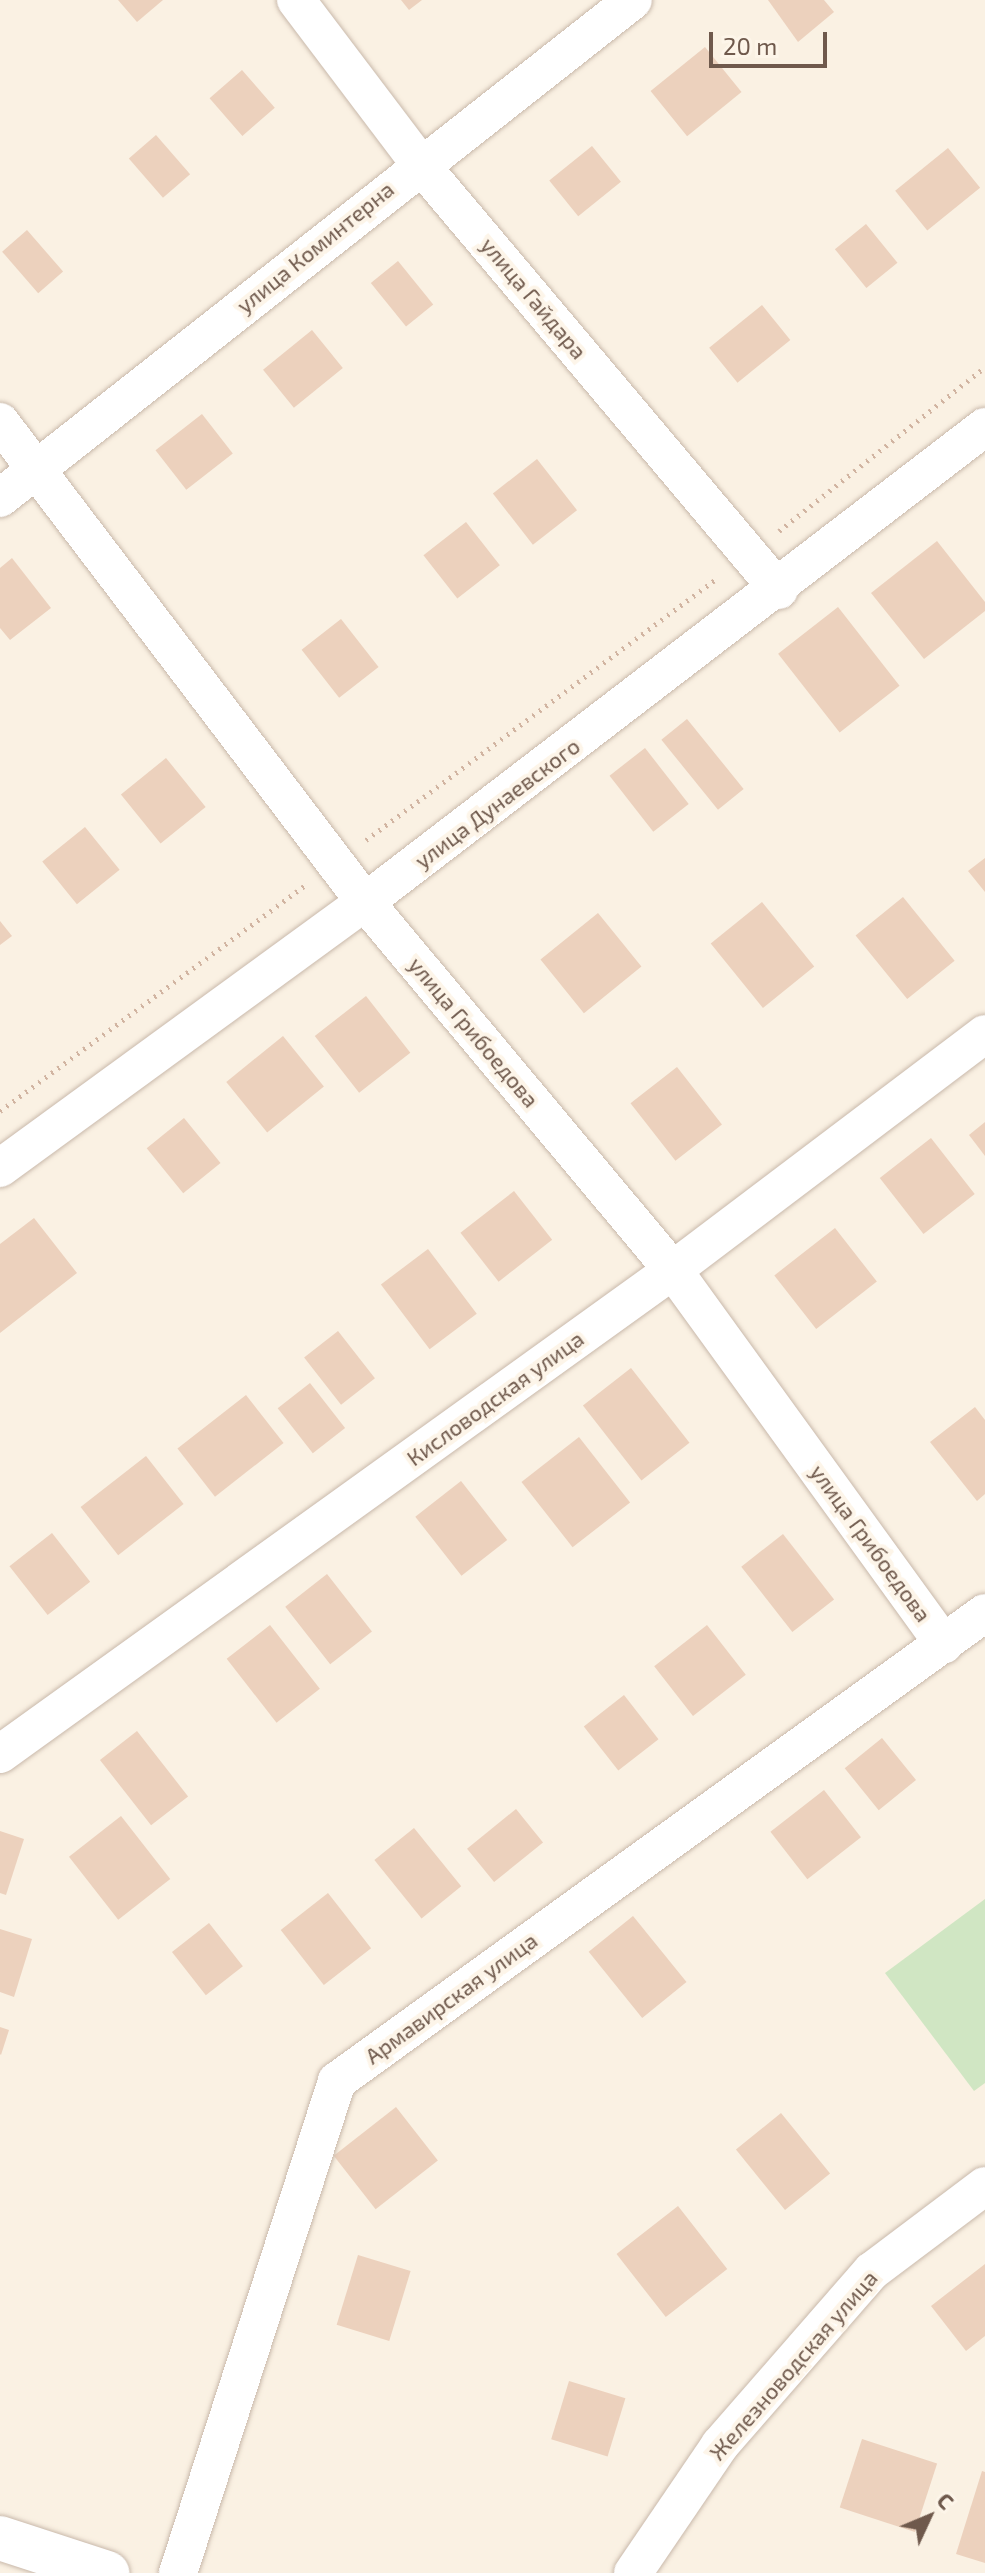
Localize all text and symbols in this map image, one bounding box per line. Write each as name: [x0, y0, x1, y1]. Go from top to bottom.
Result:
scale bar: [713, 16, 831, 66]
text: 20 m: [723, 31, 777, 60]
street label: улица Коминтерна: [231, 176, 399, 318]
street label: улица Гайдара: [476, 232, 592, 364]
street label: улица Дунаевского: [409, 732, 585, 874]
street label: улица Грибоедова: [404, 952, 544, 1112]
street label: Кисловодская улица: [401, 1325, 589, 1471]
street label: улица Грибоедова: [805, 1459, 937, 1627]
street label: Армавирская улица: [360, 1927, 542, 2069]
street label: Железноводская улица: [703, 2265, 883, 2465]
north arrow: [889, 2477, 969, 2557]
text: С: [932, 2487, 960, 2514]

